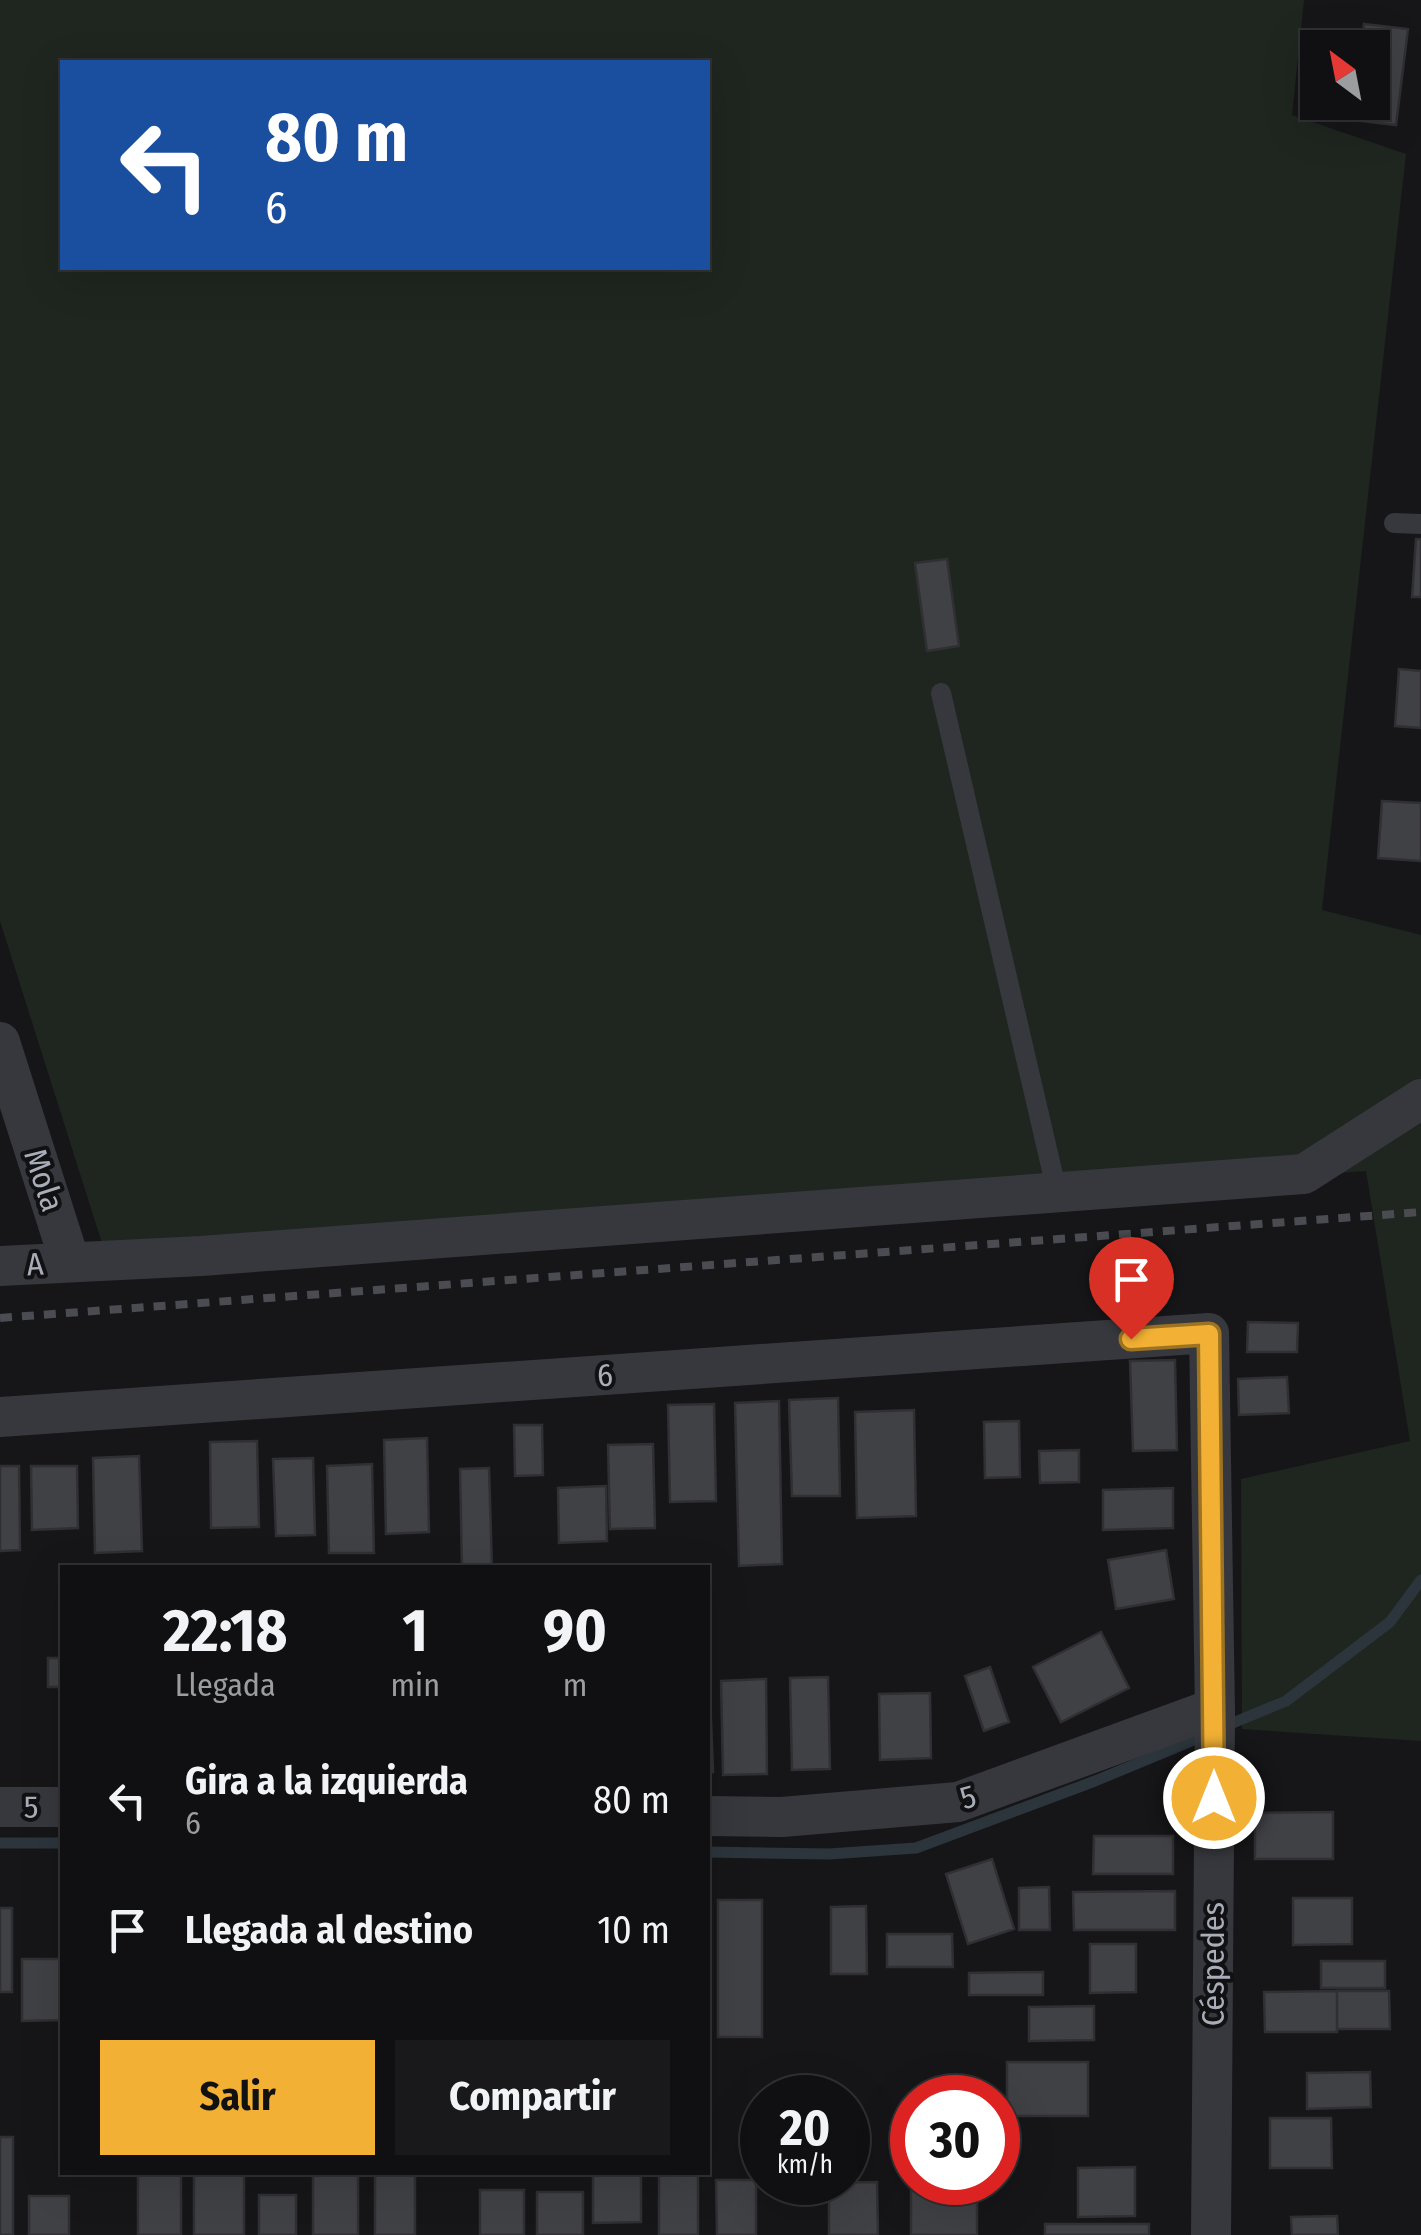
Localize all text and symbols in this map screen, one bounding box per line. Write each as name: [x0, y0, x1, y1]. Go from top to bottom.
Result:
north arrow: [1300, 30, 1390, 120]
map controls: [1300, 30, 1390, 120]
text: 80 m: [265, 96, 408, 180]
icon: left: [100, 100, 230, 230]
text: 6: [265, 181, 287, 235]
street label: Mola: [16, 1144, 72, 1216]
pin: [1089, 1237, 1174, 1340]
street label: A: [26, 1245, 45, 1283]
icon: arrive: [1104, 1252, 1159, 1307]
street label: 6: [596, 1355, 614, 1395]
text: 22:18: [163, 1595, 287, 1667]
text: 1: [403, 1595, 428, 1667]
text: 90: [543, 1595, 607, 1667]
text: Llegada: [175, 1666, 276, 1704]
text: min: [390, 1666, 440, 1704]
text: m: [563, 1666, 587, 1704]
position arrow: [1162, 1746, 1266, 1850]
text: Gira a la izquierda: [185, 1758, 468, 1804]
icon: left: [100, 1773, 155, 1828]
text: 80 m: [593, 1777, 670, 1823]
street label: 5: [956, 1777, 980, 1817]
street label: 5: [24, 1788, 38, 1826]
text: 6: [185, 1804, 201, 1842]
street label: Céspedes: [1194, 1902, 1232, 2026]
icon: arrive: [100, 1903, 155, 1958]
text: Llegada al destino: [185, 1907, 473, 1953]
text: 10 m: [597, 1907, 670, 1953]
button: Salir: [100, 2040, 375, 2155]
button: Compartir: [395, 2040, 670, 2155]
speed limit sign: 30: [890, 2075, 1020, 2205]
text: 20: [780, 2098, 830, 2158]
text: km/h: [777, 2150, 833, 2180]

